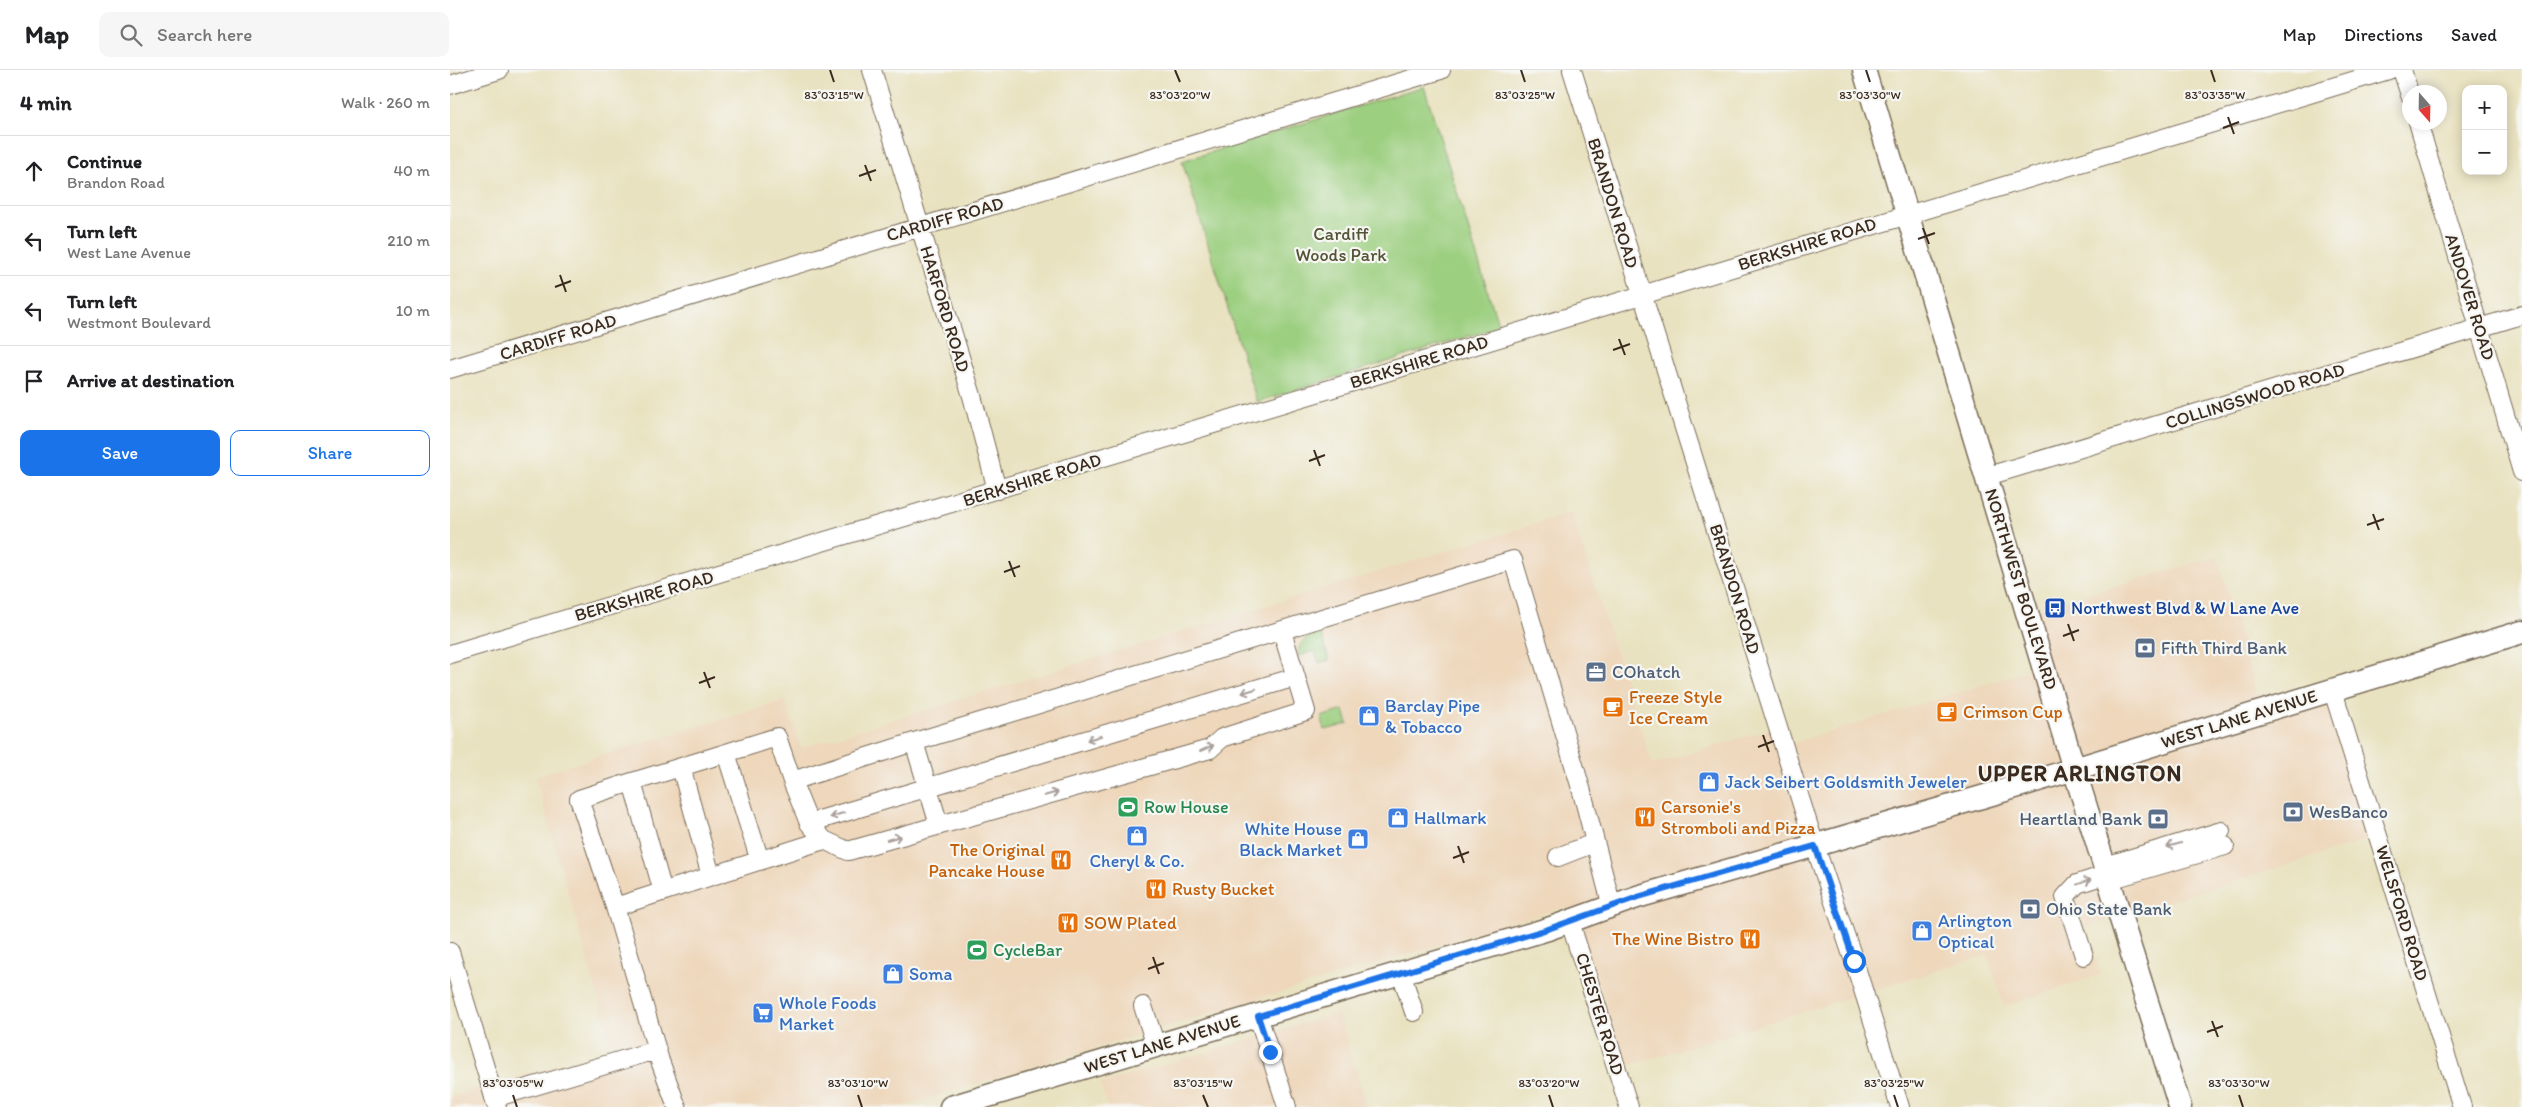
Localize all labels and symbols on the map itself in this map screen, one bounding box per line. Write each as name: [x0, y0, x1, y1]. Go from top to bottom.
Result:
north arrow: [2402, 85, 2447, 130]
text: 83°03'15"W: [804, 88, 864, 102]
text: 83°03'20"W: [1149, 88, 1211, 102]
text: 83°03'25"W: [1495, 88, 1555, 102]
text: 83°03'30"W: [1839, 88, 1901, 102]
text: 83°03'35"W: [2185, 88, 2245, 102]
street label: BRANDON ROAD: [1583, 135, 1643, 271]
street label: CARDIFF ROAD: [884, 192, 1006, 246]
street label: BERKSHIRE ROAD: [1735, 213, 1879, 275]
park label: Cardiff Woods Park: [1295, 223, 1387, 266]
street label: ANDOVER ROAD: [2440, 231, 2500, 363]
street label: HARFORD ROAD: [915, 243, 975, 375]
street label: CARDIFF ROAD: [497, 309, 619, 365]
street label: BERKSHIRE ROAD: [1347, 331, 1491, 393]
street label: COLLINGSWOOD ROAD: [2163, 358, 2348, 434]
street label: BERKSHIRE ROAD: [960, 449, 1104, 511]
street label: NORTHWEST BOULEVARD: [1980, 486, 2062, 692]
street label: BRANDON ROAD: [1705, 521, 1765, 657]
street label: BERKSHIRE ROAD: [572, 566, 716, 626]
bus stop icon: Northwest Blvd & W Lane Ave: [2043, 596, 2067, 620]
place label: Northwest Blvd & W Lane Ave: [2071, 597, 2299, 619]
bank icon: Fifth Third Bank: [2133, 636, 2157, 660]
place label: Fifth Third Bank: [2161, 637, 2288, 659]
office icon: COhatch: [1584, 660, 1608, 684]
place label: COhatch: [1612, 661, 1681, 683]
street label: WEST LANE AVENUE: [2158, 685, 2320, 753]
place label: Freeze Style Ice Cream: [1629, 686, 1722, 729]
one-way arrow: [1242, 687, 1258, 697]
place label: Barclay Pipe & Tobacco: [1385, 695, 1480, 738]
cafe icon: Freeze Style Ice Cream: [1601, 695, 1625, 719]
cafe icon: Crimson Cup: [1935, 700, 1959, 724]
place label: Crimson Cup: [1963, 701, 2063, 723]
shop icon: Barclay Pipe & Tobacco: [1357, 704, 1381, 728]
one-way arrow: [1086, 733, 1102, 743]
one-way arrow: [1199, 743, 1214, 753]
district label: UPPER ARLINGTON: [1978, 760, 2182, 787]
shop icon: Jack Seibert Goldsmith Jeweler: [1697, 770, 1721, 794]
place label: Jack Seibert Goldsmith Jeweler: [1725, 771, 1967, 793]
one-way arrow: [1042, 788, 1058, 798]
sports icon: Row House: [1116, 795, 1140, 819]
place label: Row House: [1144, 796, 1229, 818]
place label: Carsonie's Stromboli and Pizza: [1661, 796, 1816, 839]
bank icon: WesBanco: [2281, 800, 2305, 824]
place label: WesBanco: [2309, 801, 2388, 823]
restaurant icon: Carsonie's Stromboli and Pizza: [1633, 805, 1657, 829]
shop icon: Hallmark: [1386, 806, 1410, 830]
place label: Hallmark: [1414, 807, 1486, 829]
bank icon: Heartland Bank: [2146, 807, 2170, 831]
place label: Heartland Bank: [2019, 808, 2143, 830]
one-way arrow: [830, 810, 846, 820]
place label: White House Black Market: [1239, 818, 1342, 861]
shop icon: Cheryl & Co.: [1125, 824, 1149, 848]
shop icon: White House Black Market: [1346, 827, 1370, 851]
one-way arrow: [886, 832, 902, 842]
place label: The Original Pancake House: [928, 839, 1045, 882]
one-way arrow: [2166, 841, 2182, 851]
street label: WELSFORD ROAD: [2371, 843, 2433, 983]
restaurant icon: The Original Pancake House: [1049, 848, 1073, 872]
place label: Cheryl & Co.: [1089, 850, 1185, 872]
restaurant icon: Rusty Bucket: [1144, 877, 1168, 901]
one-way arrow: [2076, 877, 2091, 886]
place label: Rusty Bucket: [1172, 878, 1275, 900]
bank icon: Ohio State Bank: [2018, 897, 2042, 921]
place label: Ohio State Bank: [2046, 898, 2172, 920]
place label: Arlington Optical: [1938, 910, 2012, 953]
restaurant icon: SOW Plated: [1056, 911, 1080, 935]
place label: SOW Plated: [1084, 912, 1177, 934]
shop icon: Arlington Optical: [1910, 919, 1934, 943]
restaurant icon: The Wine Bistro: [1738, 927, 1762, 951]
place label: The Wine Bistro: [1612, 928, 1734, 950]
sports icon: CycleBar: [965, 938, 989, 962]
place label: CycleBar: [993, 939, 1063, 961]
street label: CHESTER ROAD: [1571, 950, 1629, 1078]
route start: [1843, 950, 1866, 973]
shop icon: Soma: [881, 962, 905, 986]
place label: Soma: [909, 963, 952, 985]
place label: Whole Foods Market: [779, 992, 876, 1035]
supermarket icon: Whole Foods Market: [751, 1001, 775, 1025]
street label: WEST LANE AVENUE: [1081, 1010, 1243, 1078]
route end: [1259, 1041, 1282, 1064]
text: 83°03'05"W: [482, 1076, 544, 1090]
text: 83°03'10"W: [828, 1076, 888, 1090]
text: 83°03'15"W: [1173, 1076, 1233, 1090]
text: 83°03'20"W: [1518, 1076, 1580, 1090]
text: 83°03'25"W: [1864, 1076, 1924, 1090]
text: 83°03'30"W: [2208, 1076, 2270, 1090]

